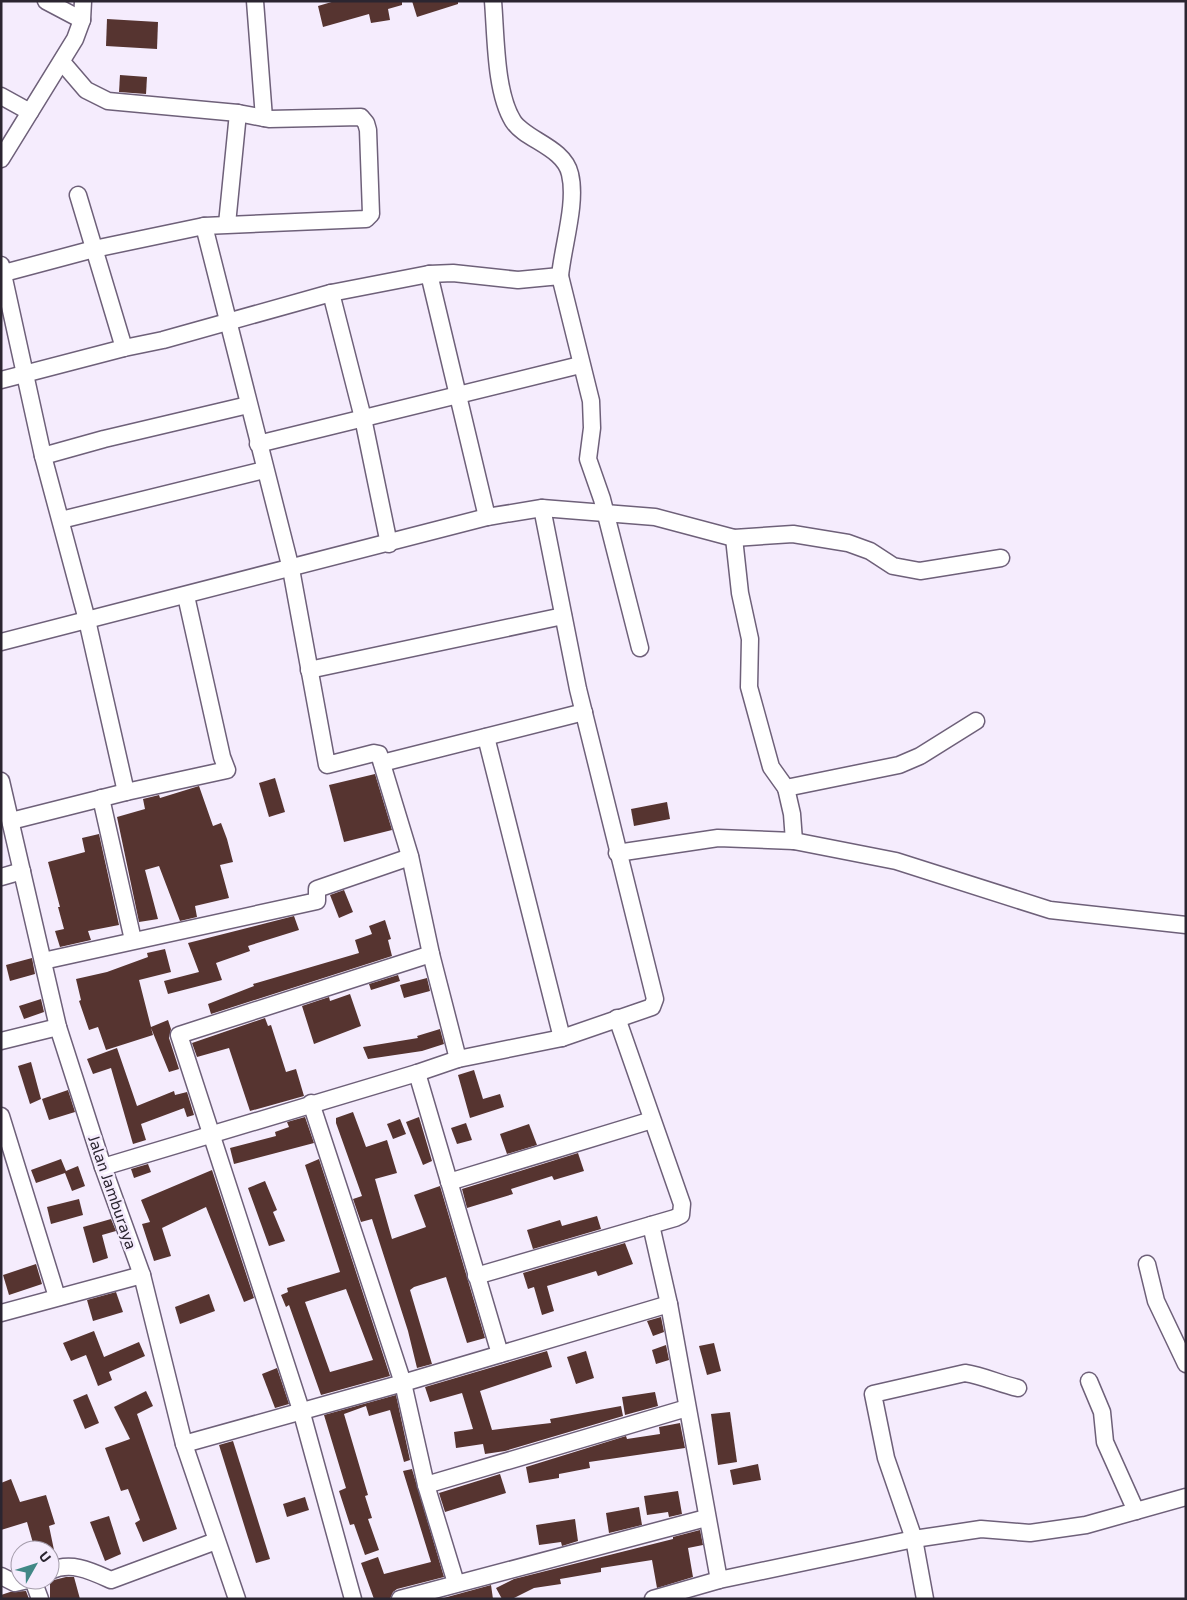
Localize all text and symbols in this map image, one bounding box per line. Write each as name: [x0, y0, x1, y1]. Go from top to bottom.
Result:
street label: Jalan Jamburaya: [85, 1132, 142, 1251]
north arrow: [10, 1540, 60, 1590]
text: U: [36, 1547, 55, 1566]

